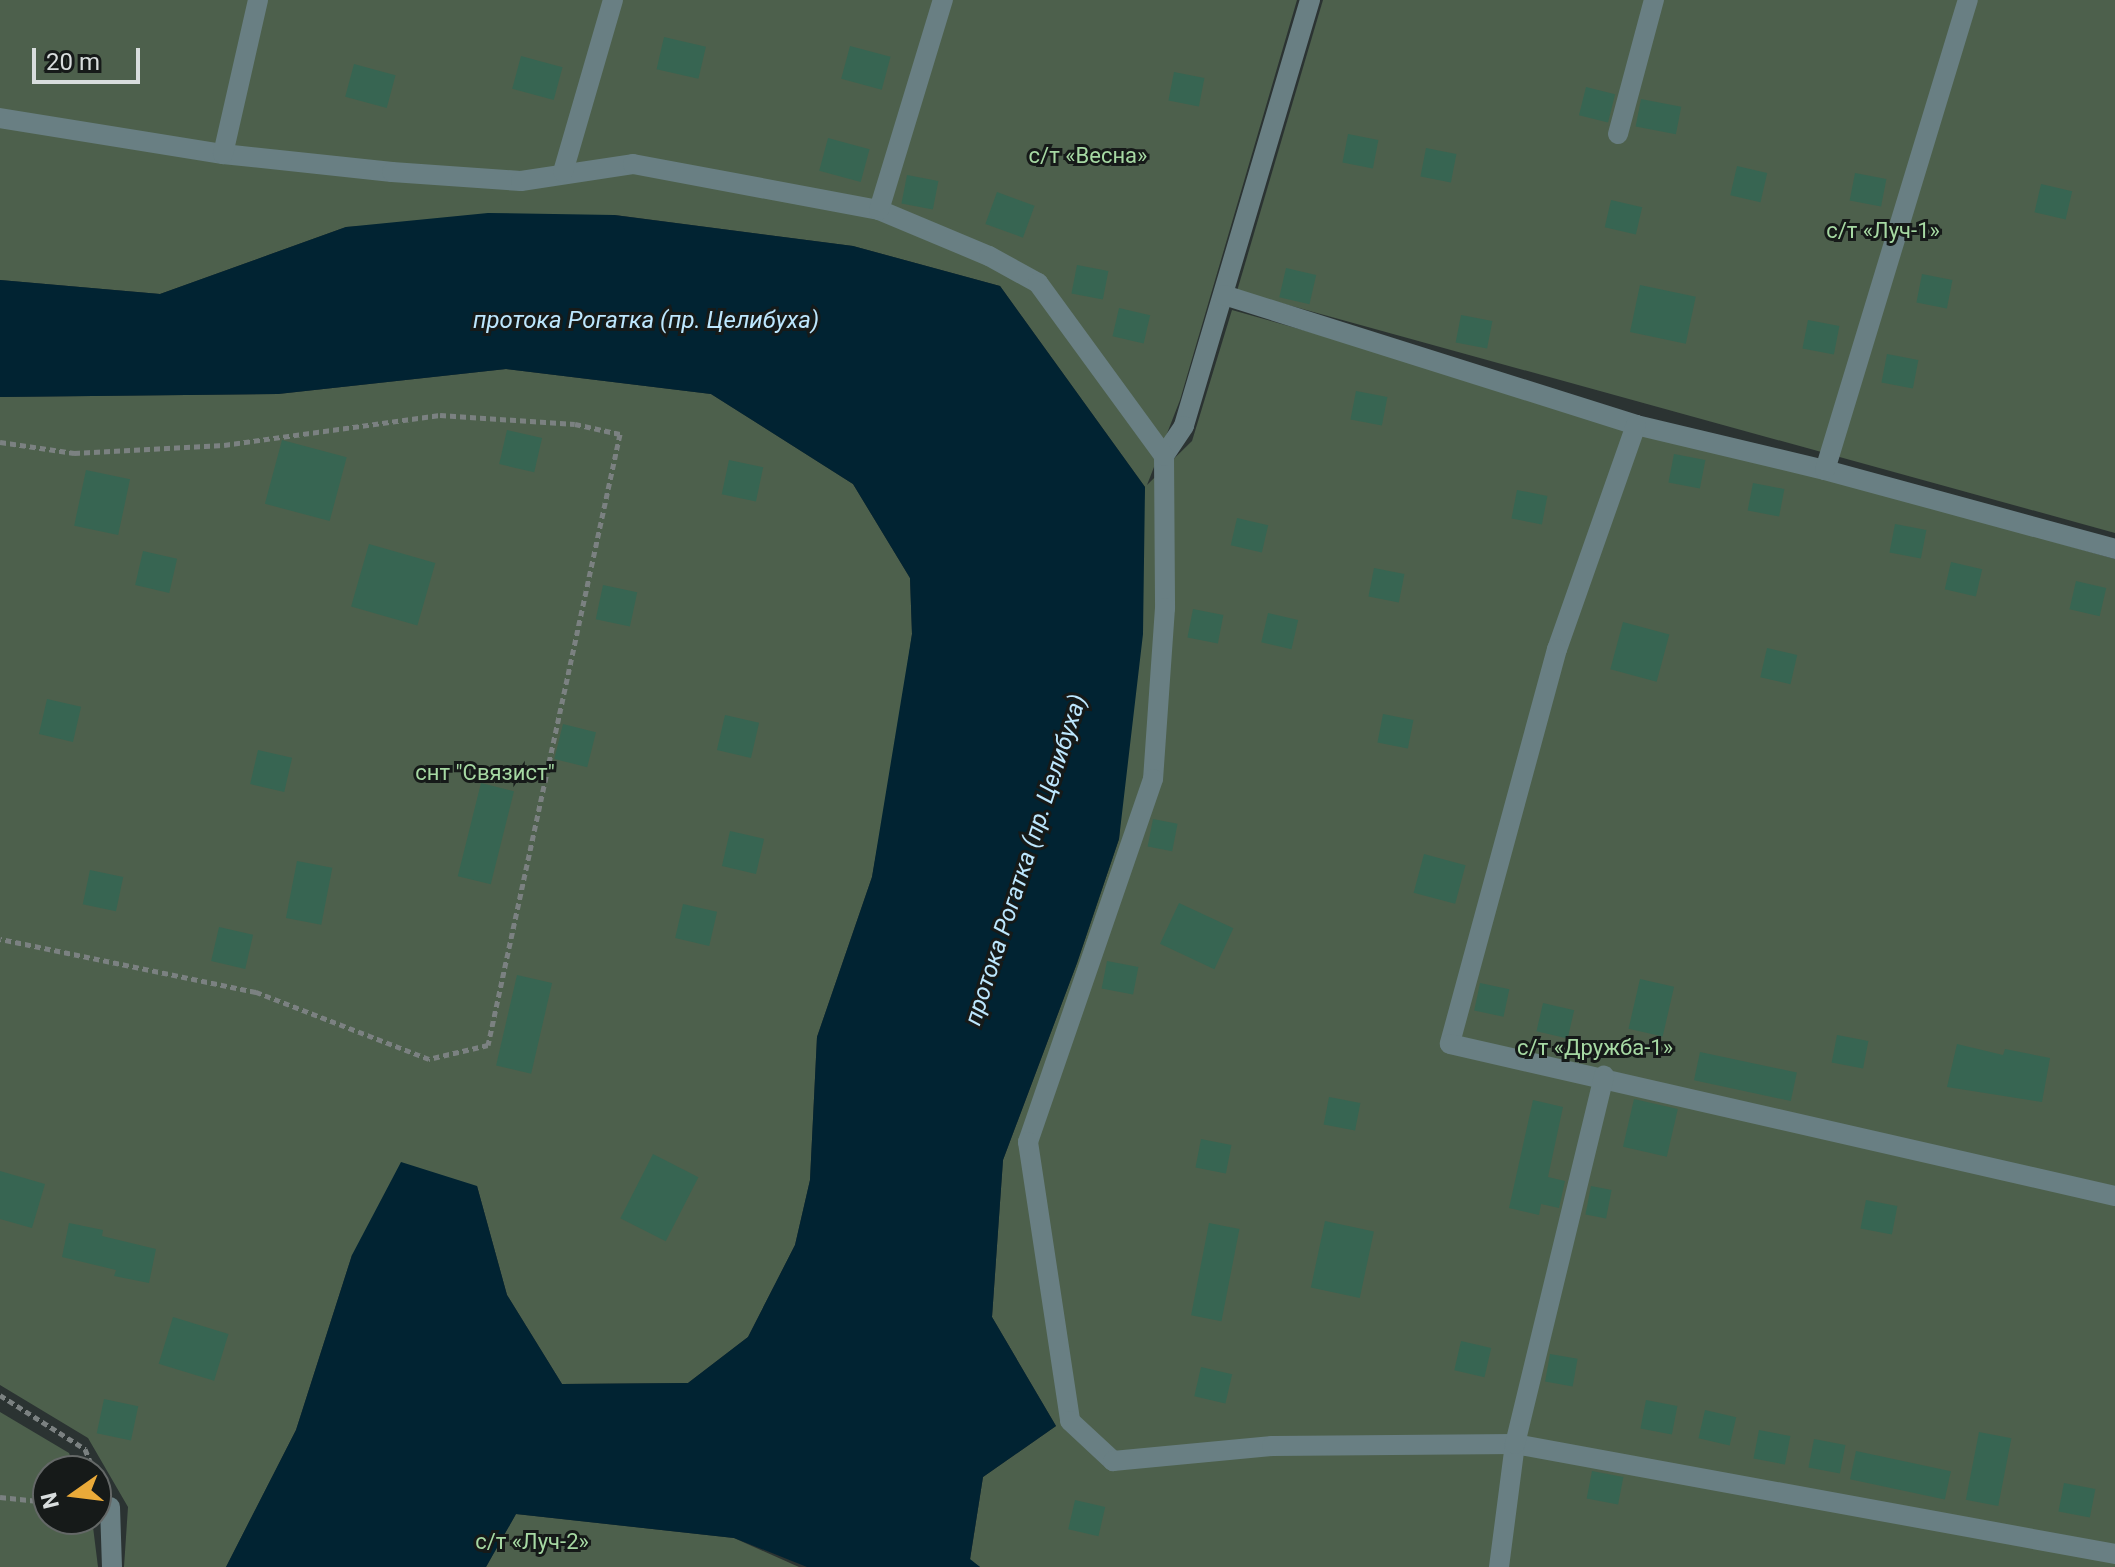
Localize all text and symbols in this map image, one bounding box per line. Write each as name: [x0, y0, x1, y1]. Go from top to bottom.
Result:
scale bar: [36, 32, 144, 82]
text: 20 m: [46, 48, 100, 76]
park label: с/т «Весна»: [1029, 143, 1147, 169]
park label: с/т «Луч-1»: [1826, 218, 1940, 244]
water label: протока Рогатка (пр. Целибуха): [473, 307, 819, 335]
water label: протока Рогатка (пр. Целибуха): [959, 691, 1093, 1029]
park label: снт "Связист": [415, 760, 555, 786]
park label: с/т «Дружба-1»: [1517, 1035, 1673, 1061]
north arrow: [32, 1455, 112, 1535]
text: N: [36, 1490, 64, 1511]
park label: с/т «Луч-2»: [475, 1529, 589, 1555]

